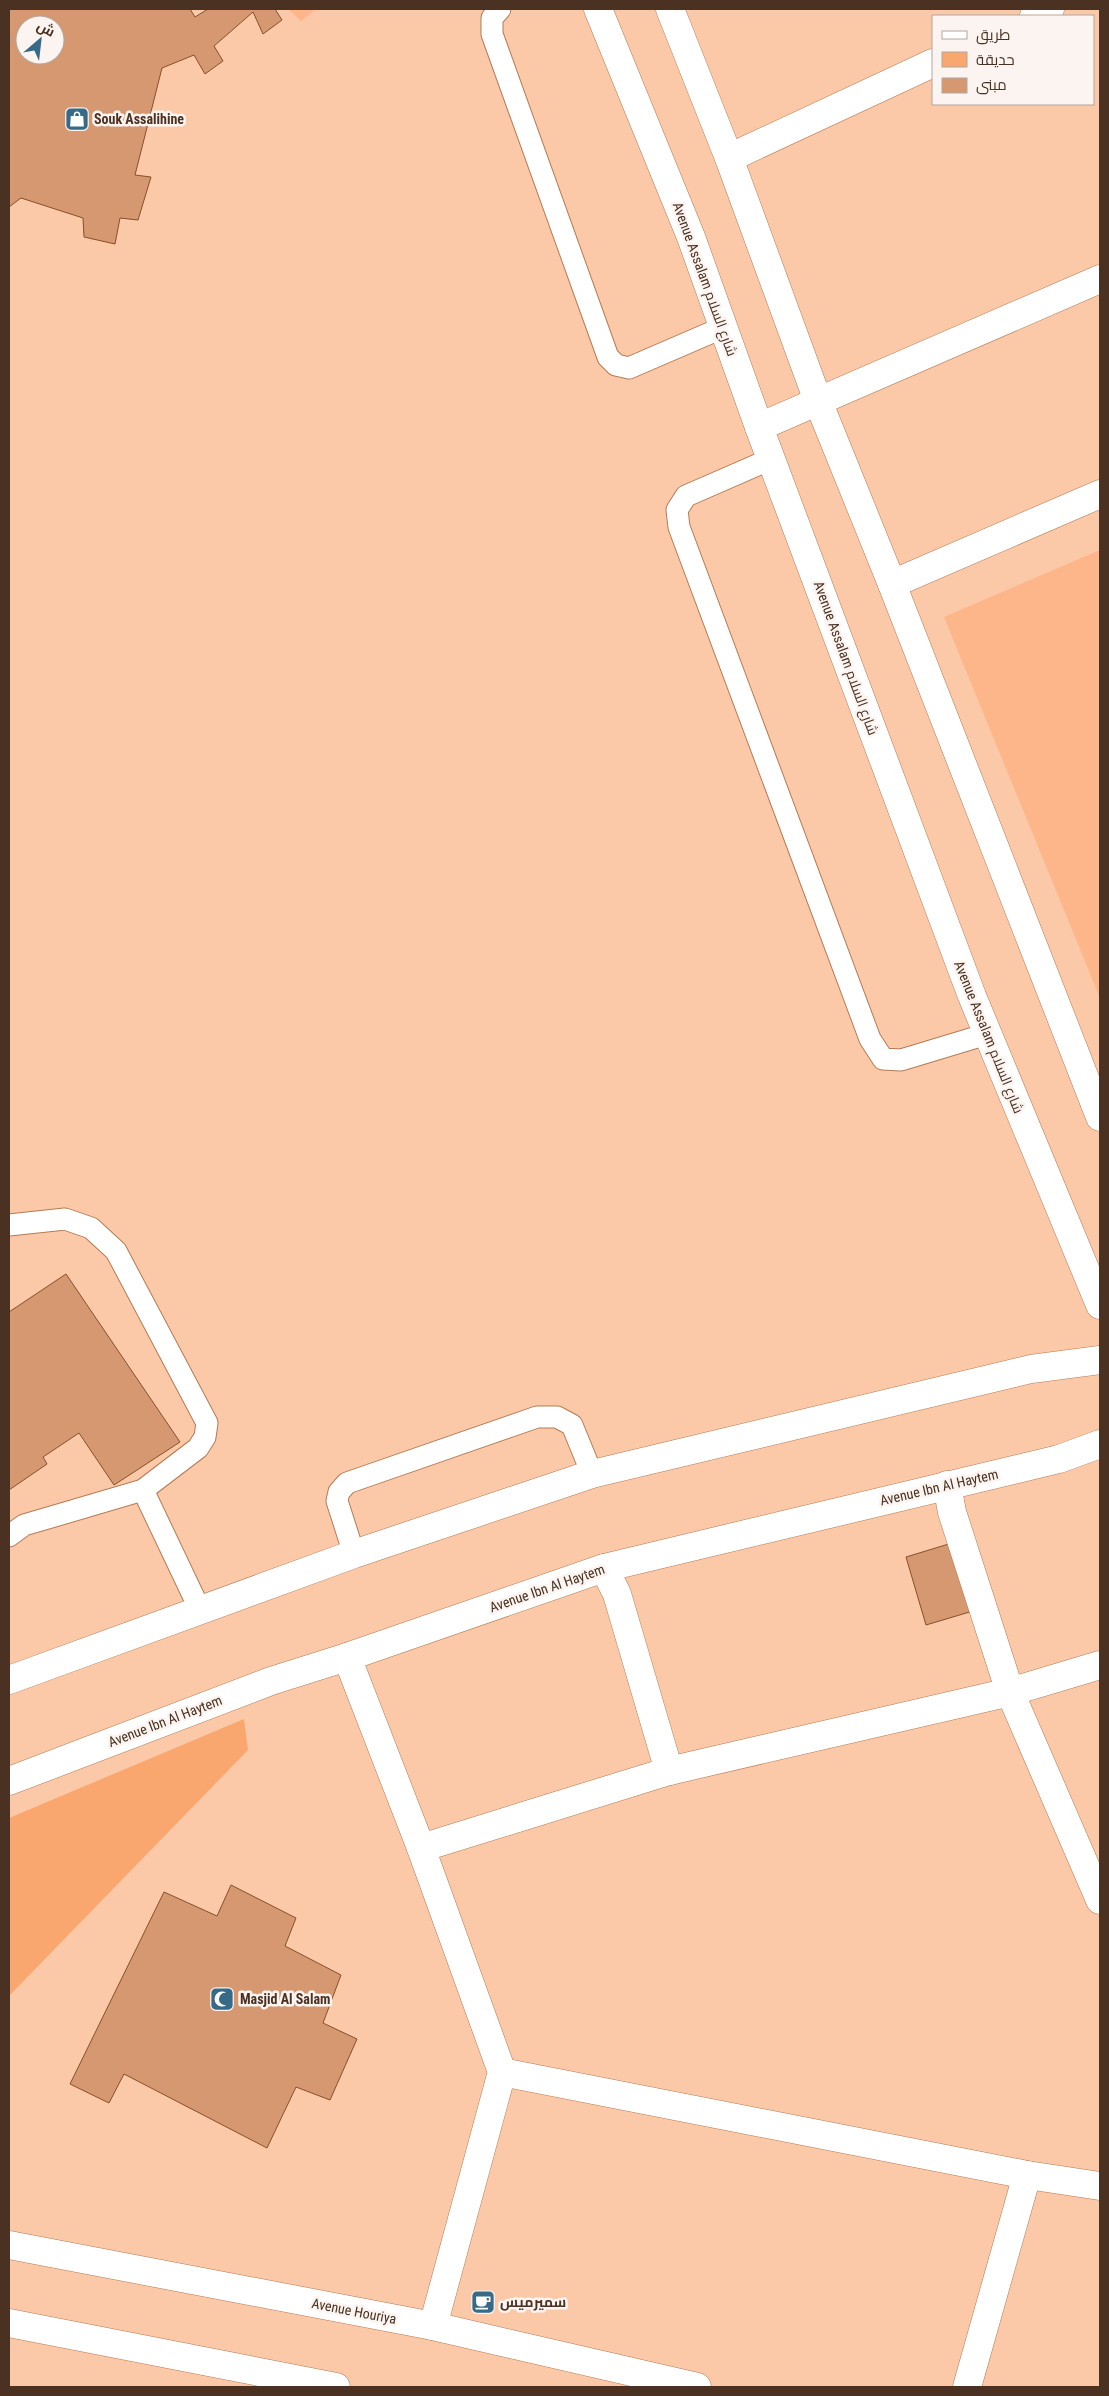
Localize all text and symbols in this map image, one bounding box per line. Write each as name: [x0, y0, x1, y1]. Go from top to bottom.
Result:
north arrow: [15, 15, 65, 65]
legend: [932, 15, 1094, 105]
text: ش: [34, 17, 58, 41]
text: طريق: [976, 26, 1010, 45]
text: حديقة: [976, 51, 1015, 69]
text: مبنى: [976, 76, 1007, 95]
shop icon: Souk Assalihine: [64, 106, 90, 132]
place label: Souk Assalihine: [94, 111, 184, 127]
street label: Avenue Assalam شارع السلام: [668, 200, 740, 359]
street label: Avenue Assalam شارع السلام: [809, 579, 881, 738]
street label: Avenue Assalam شارع السلام: [949, 958, 1027, 1116]
street label: Avenue Ibn Al Haytem: [878, 1466, 1000, 1508]
street label: Avenue Ibn Al Haytem: [487, 1561, 607, 1615]
street label: Avenue Ibn Al Haytem: [106, 1692, 224, 1750]
mosque icon: Masjid Al Salam: [209, 1986, 235, 2012]
place label: Masjid Al Salam: [240, 1991, 330, 2007]
cafe icon: سميرميس: [470, 2289, 496, 2315]
place label: سميرميس: [500, 2294, 566, 2311]
street label: Avenue Houriya: [310, 2295, 398, 2327]

